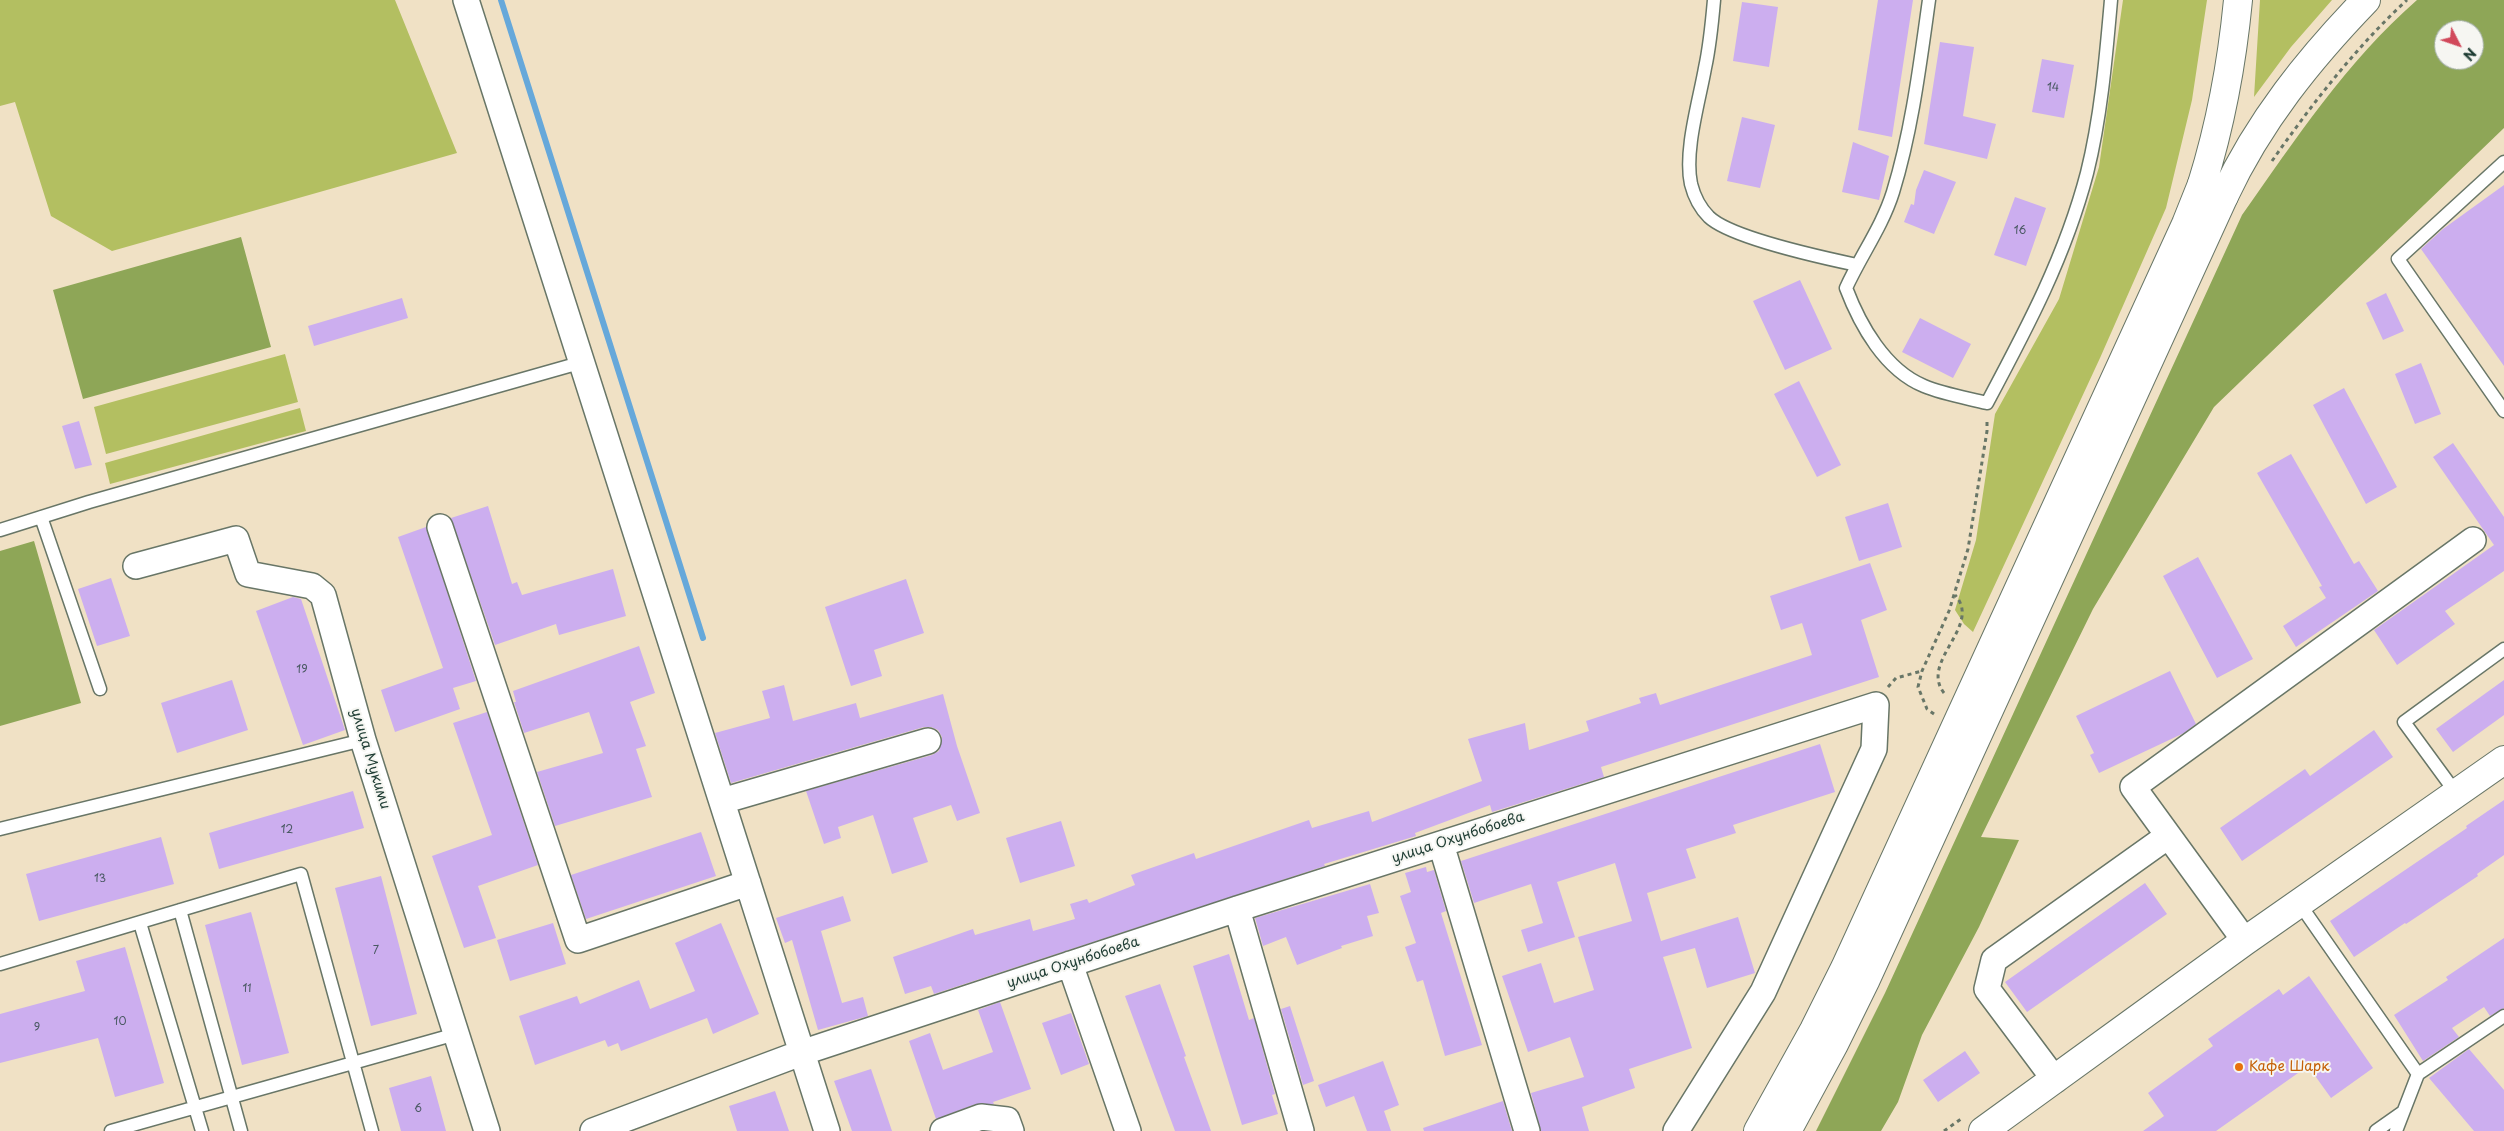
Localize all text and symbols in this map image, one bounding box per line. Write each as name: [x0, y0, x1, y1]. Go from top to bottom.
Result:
north arrow: [2434, 20, 2484, 70]
text: N: [2458, 43, 2482, 66]
house number: 14: [2047, 81, 2059, 95]
house number: 16: [2014, 224, 2026, 238]
house number: 19: [296, 663, 308, 677]
street label: улица Мукими: [347, 706, 393, 812]
street label: улица Охунбобоева: [1390, 809, 1526, 867]
house number: 12: [281, 823, 293, 837]
house number: 13: [94, 872, 106, 886]
street label: улица Охунбобоева: [1005, 934, 1141, 992]
house number: 7: [373, 944, 379, 958]
house number: 11: [242, 982, 252, 996]
house number: 10: [114, 1015, 126, 1029]
house number: 9: [34, 1021, 40, 1035]
place label: Кафе Шарк: [2249, 1059, 2330, 1075]
marker: Кафе Шарк: [2233, 1061, 2245, 1073]
house number: 6: [414, 1102, 422, 1116]

